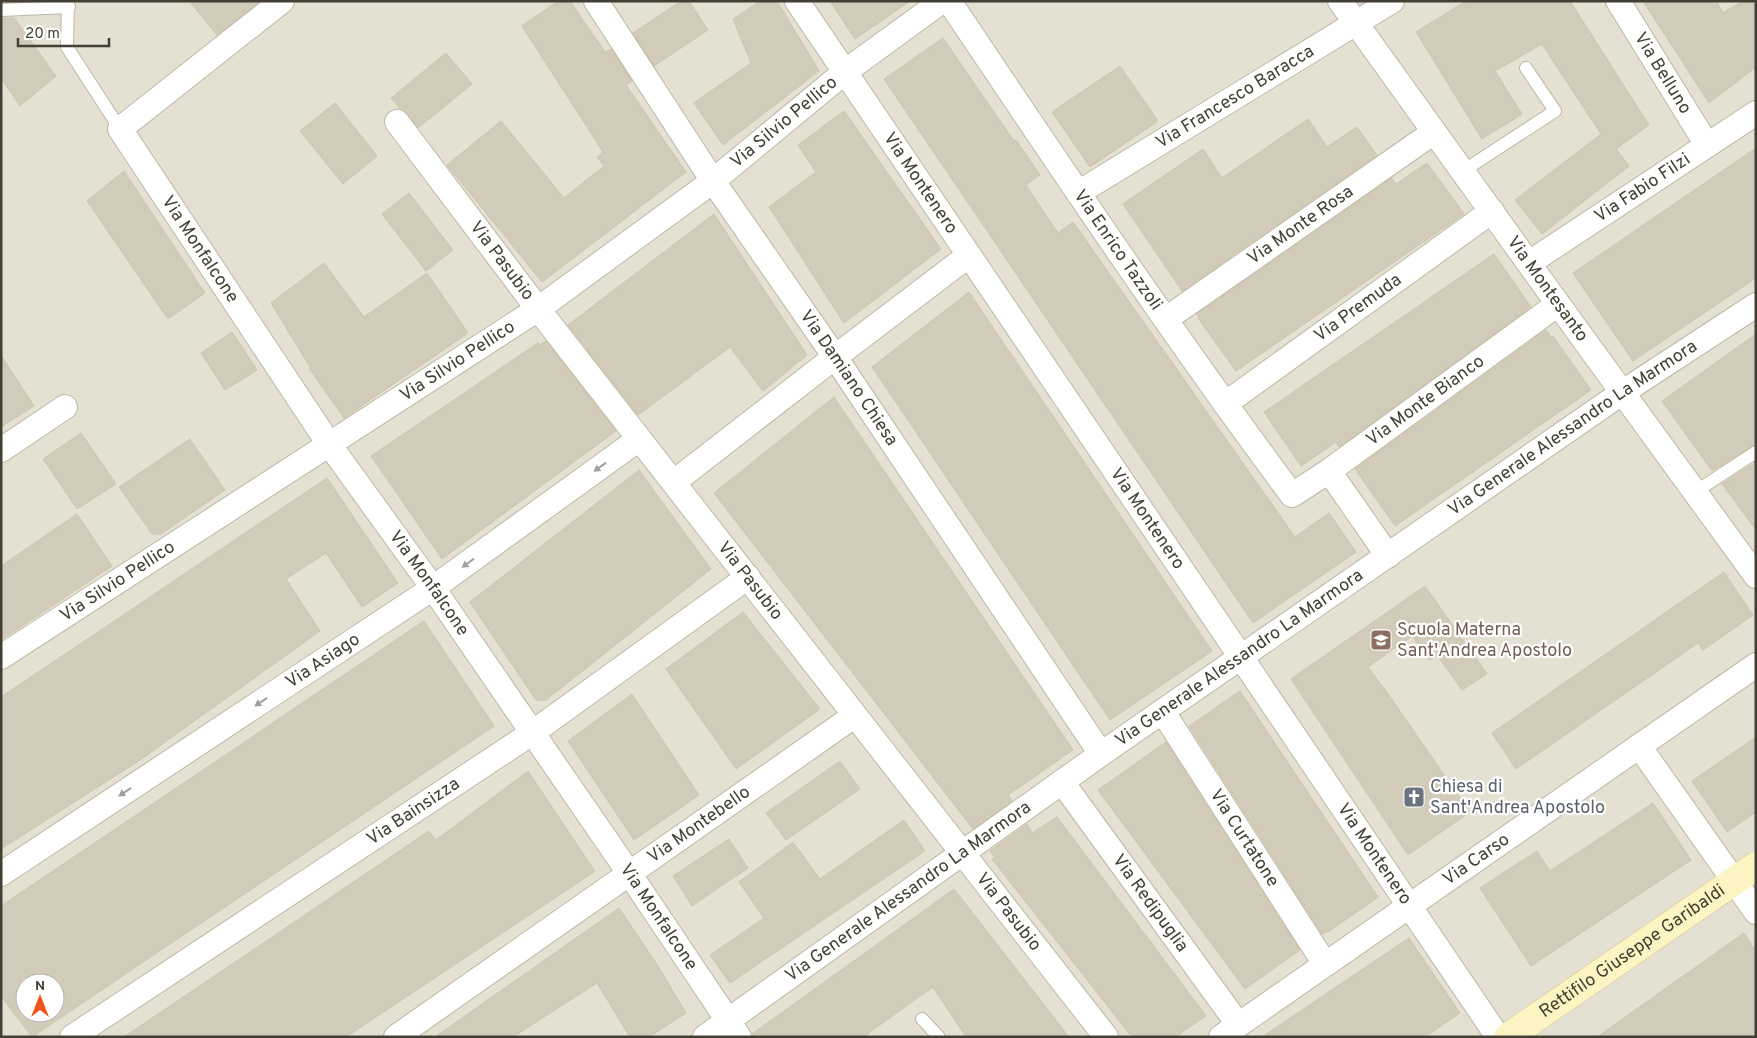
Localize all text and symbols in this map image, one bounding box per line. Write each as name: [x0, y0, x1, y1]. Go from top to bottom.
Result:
scale bar: [18, 15, 109, 47]
text: 20 m: [25, 25, 60, 44]
street label: Via Belluno: [1629, 28, 1697, 118]
street label: Via Francesco Baracca: [1152, 40, 1318, 154]
street label: Via Silvio Pellico: [726, 71, 842, 173]
street label: Via Montenero: [878, 128, 963, 238]
street label: Via Fabio Filzi: [1590, 148, 1695, 228]
street label: Via Monte Rosa: [1243, 180, 1358, 270]
street label: Via Enrico Tazzoli: [1068, 186, 1167, 315]
street label: Via Monfalcone: [156, 191, 244, 307]
street label: Via Pasubio: [464, 217, 539, 305]
street label: Via Montesanto: [1501, 232, 1593, 347]
street label: Via Premuda: [1310, 269, 1406, 347]
street label: Via Damiano Chiesa: [794, 306, 903, 451]
street label: Via Silvio Pellico: [396, 315, 519, 407]
street label: Via Generale Alessandro La Marmora: [1444, 335, 1702, 521]
street label: Via Monte Bianco: [1362, 350, 1489, 451]
one-way arrow: [593, 462, 607, 472]
street label: Via Montenero: [1105, 463, 1190, 574]
street label: Via Monfalcone: [384, 526, 474, 641]
street label: Via Silvio Pellico: [56, 536, 180, 627]
street label: Via Pasubio: [712, 537, 788, 625]
one-way arrow: [461, 558, 475, 568]
street label: Via Generale Alessandro La Marmora: [1111, 564, 1368, 752]
place label: Scuola Materna Sant'Andrea Apostolo: [1397, 619, 1572, 663]
street label: Via Asiago: [281, 628, 364, 694]
school or university icon: Scuola Materna Sant'Andrea Apostolo: [1369, 628, 1393, 652]
one-way arrow: [254, 697, 267, 707]
street label: Via Bainsizza: [362, 772, 464, 851]
place label: Chiesa di Sant'Andrea Apostolo: [1430, 776, 1605, 820]
street label: Via Montebello: [643, 781, 755, 869]
street label: Via Curtatone: [1204, 785, 1284, 891]
church icon: Chiesa di Sant'Andrea Apostolo: [1402, 785, 1426, 809]
one-way arrow: [118, 787, 132, 797]
street label: Via Generale Alessandro La Marmora: [781, 796, 1036, 987]
street label: Via Montenero: [1332, 799, 1417, 909]
street label: Via Carso: [1438, 828, 1514, 891]
street label: Via Redipuglia: [1107, 850, 1193, 957]
street label: Via Monfalcone: [614, 859, 703, 975]
street label: Via Pasubio: [971, 868, 1046, 956]
street label: Rettifilo Giuseppe Garibaldi: [1535, 879, 1730, 1023]
north arrow: [15, 973, 65, 1023]
text: N: [35, 978, 45, 995]

